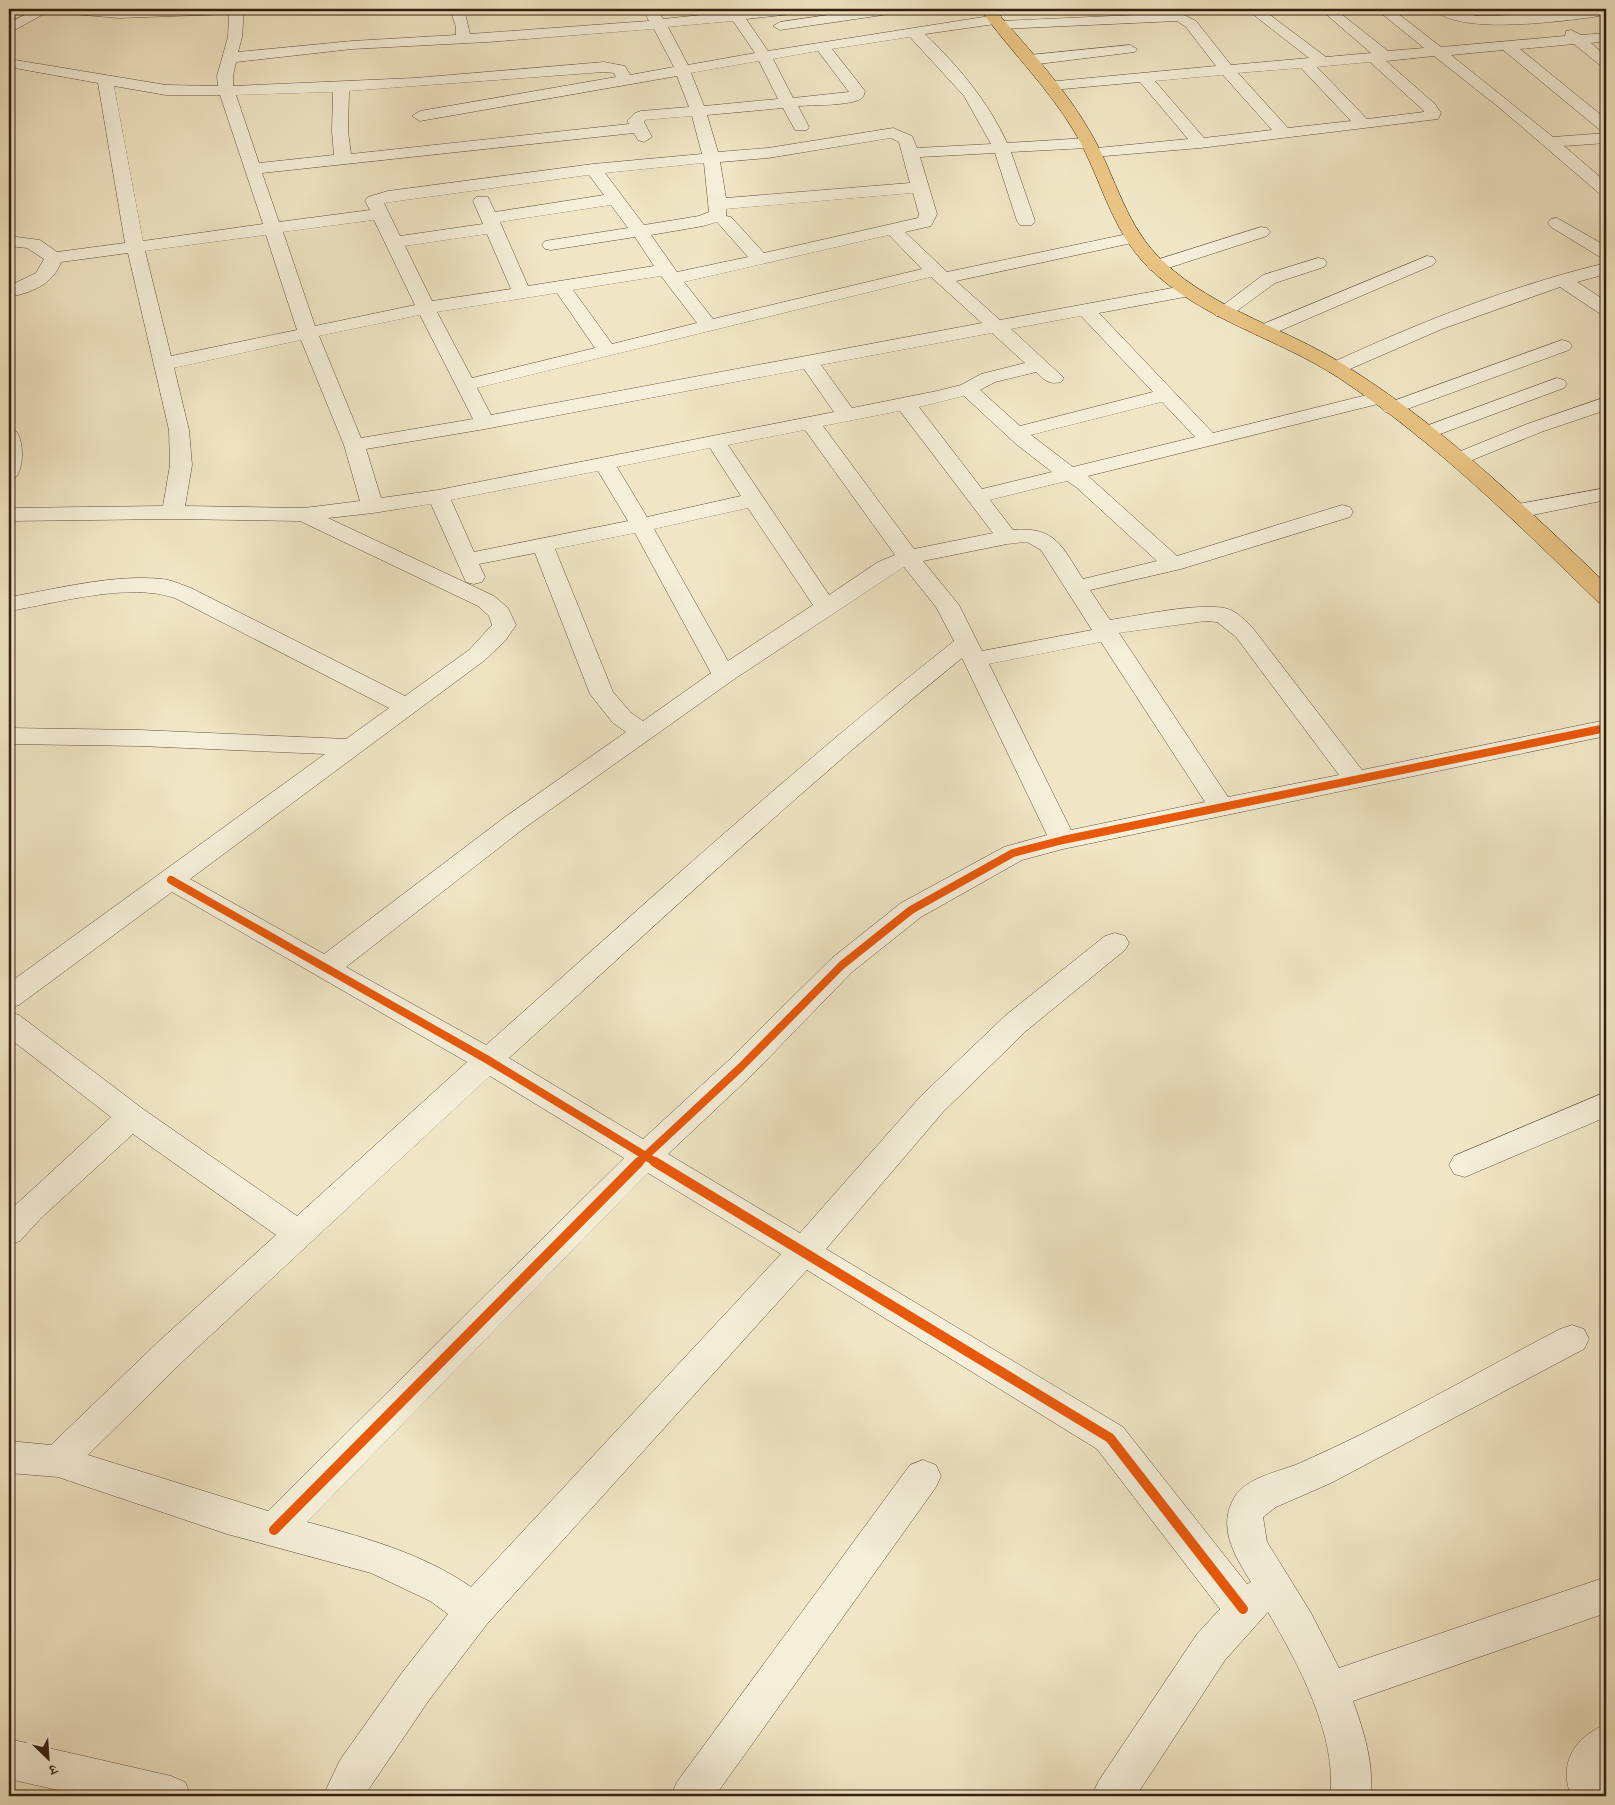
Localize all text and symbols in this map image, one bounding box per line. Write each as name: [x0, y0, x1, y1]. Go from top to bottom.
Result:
north arrow: [22, 1732, 72, 1782]
text: उ: [46, 1761, 60, 1777]

